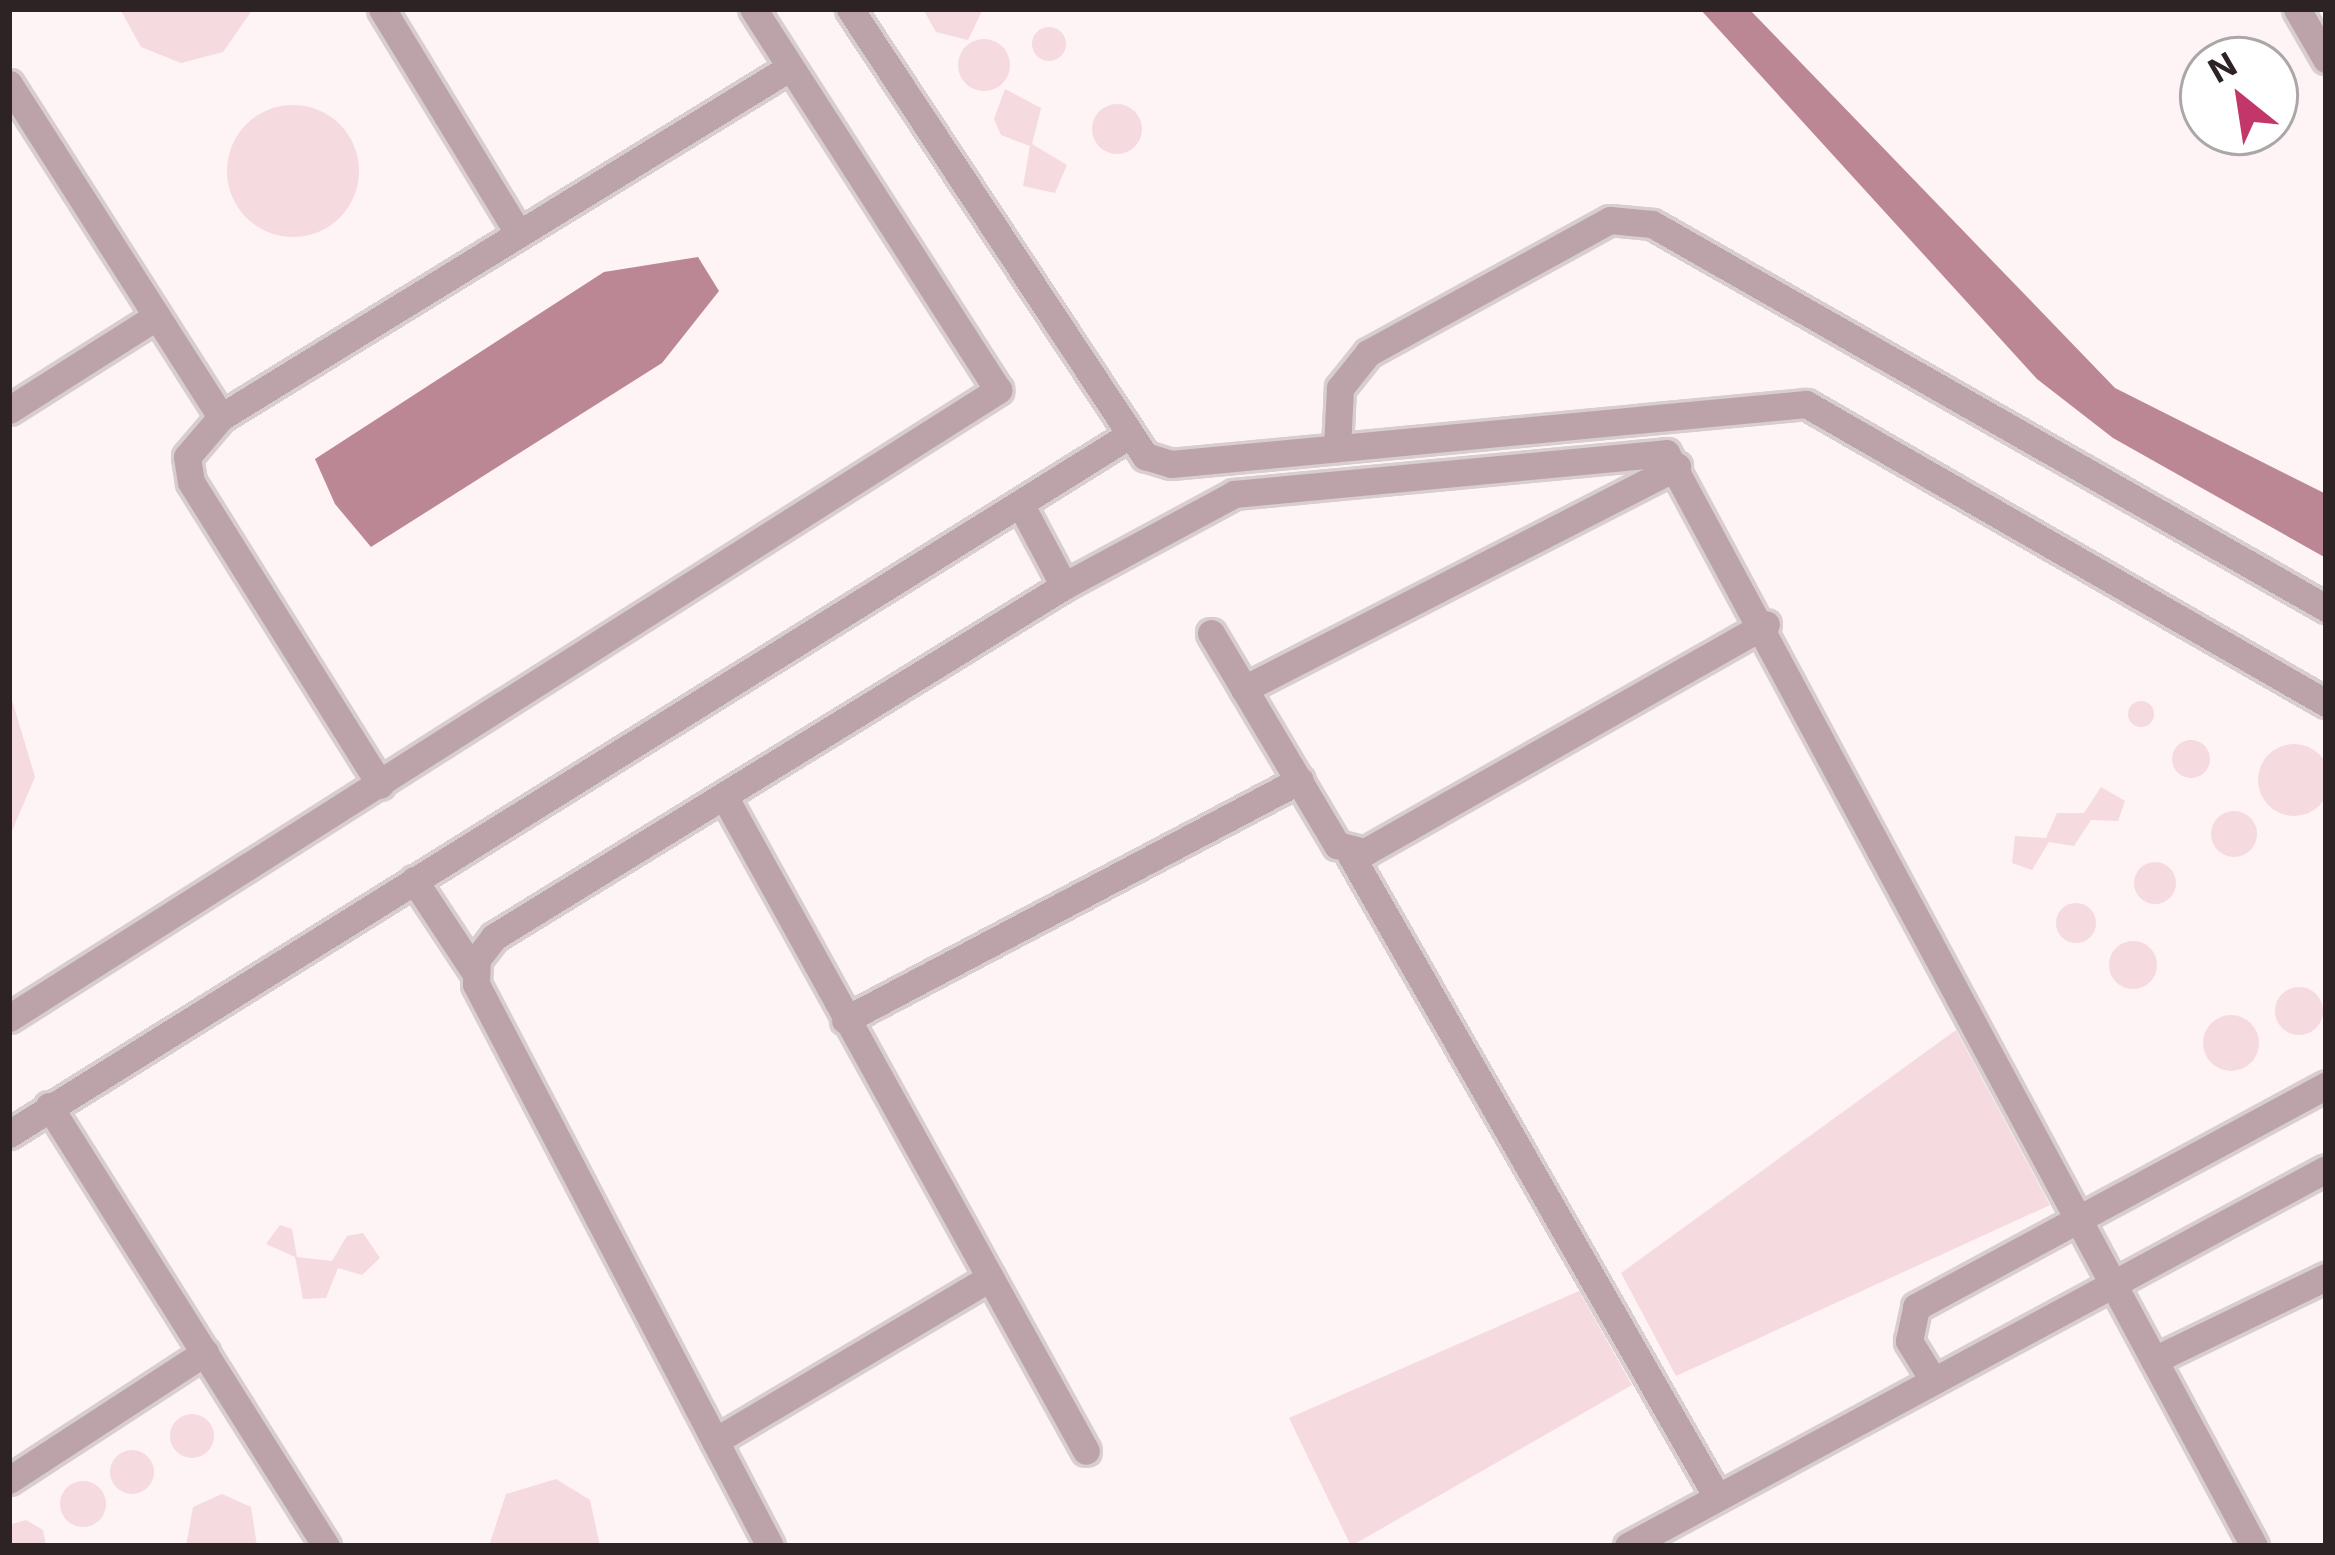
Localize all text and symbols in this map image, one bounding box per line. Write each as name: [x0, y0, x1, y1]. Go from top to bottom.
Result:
north arrow: [2179, 36, 2299, 156]
text: N: [2202, 44, 2243, 91]

